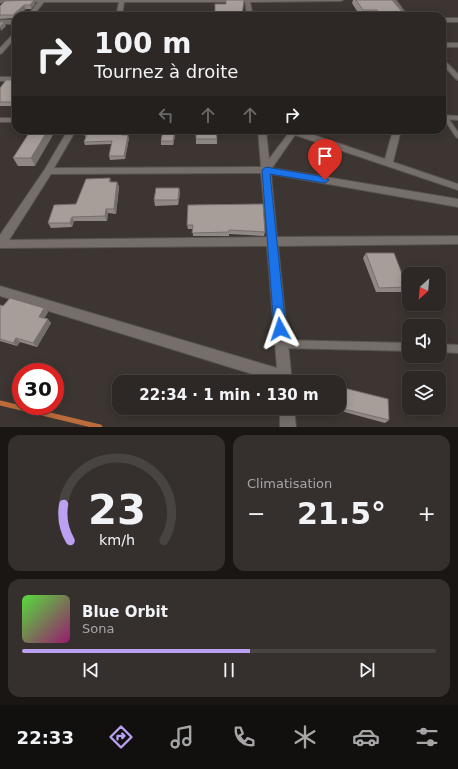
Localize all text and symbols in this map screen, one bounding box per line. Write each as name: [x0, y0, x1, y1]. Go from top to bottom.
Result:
text: 100 m: [94, 27, 191, 60]
icon: right: [28, 28, 80, 80]
text: Tournez à droite: [94, 61, 238, 82]
icon: left: [155, 104, 177, 126]
icon: ahead: [197, 104, 219, 126]
icon: ahead: [239, 104, 261, 126]
icon: right: [281, 104, 303, 126]
pin: [308, 139, 342, 180]
icon: arrive: [314, 145, 336, 167]
north arrow: [402, 267, 446, 311]
map controls: [402, 267, 446, 415]
position arrow: [259, 308, 301, 350]
button: sound: [402, 319, 446, 363]
speed limit sign: 30: [12, 363, 64, 415]
button: layers: [402, 371, 446, 415]
text: 22:34 · 1 min · 130 m: [139, 386, 319, 404]
text: Climatisation: [247, 476, 332, 491]
text: 23: [88, 485, 145, 534]
text: 21.5°: [297, 496, 386, 531]
text: −: [247, 501, 265, 526]
text: +: [418, 501, 436, 526]
text: km/h: [98, 532, 135, 548]
text: Blue Orbit: [82, 603, 168, 621]
text: Sona: [82, 621, 114, 636]
icon: previous: [80, 659, 102, 681]
icon: pause: [218, 659, 240, 681]
icon: next: [356, 659, 378, 681]
icon: directions: [107, 723, 135, 751]
icon: music: [168, 723, 196, 751]
icon: phone: [230, 723, 258, 751]
icon: climate: [291, 723, 319, 751]
icon: car: [352, 723, 380, 751]
icon: filters: [413, 723, 441, 751]
text: 22:33: [17, 727, 74, 748]

